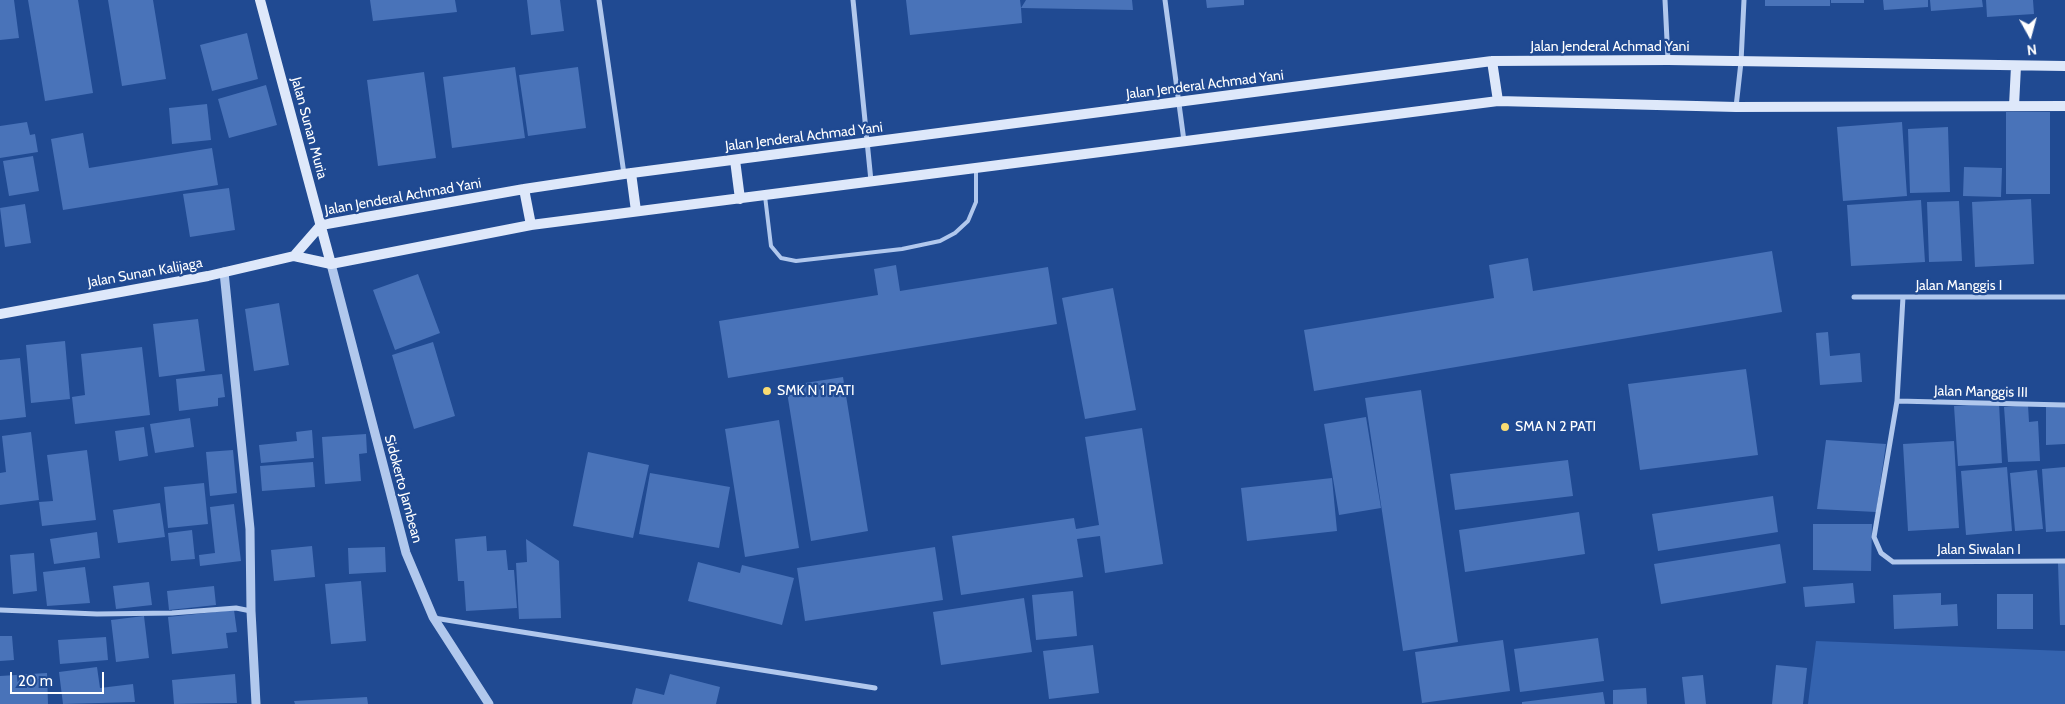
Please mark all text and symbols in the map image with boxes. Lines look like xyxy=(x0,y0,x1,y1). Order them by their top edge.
north arrow xyxy=(2005,10,2055,60)
street label: Jalan Jenderal Achmad Yani xyxy=(1531,39,1689,55)
text: N xyxy=(2026,40,2038,59)
street label: Jalan Jenderal Achmad Yani xyxy=(1125,67,1285,103)
street label: Jalan Sunan Muria xyxy=(287,75,331,181)
street label: Jalan Jenderal Achmad Yani xyxy=(724,119,884,155)
street label: Jalan Jenderal Achmad Yani xyxy=(323,175,483,219)
street label: Jalan Sunan Kalijaga xyxy=(86,255,204,291)
street label: Jalan Manggis I xyxy=(1916,278,2002,294)
place label: SMK N 1 PATI xyxy=(777,383,855,399)
street label: Jalan Manggis III xyxy=(1934,383,2028,401)
marker: SMK N 1 PATI xyxy=(761,385,773,397)
place label: SMA N 2 PATI xyxy=(1515,419,1596,435)
marker: SMA N 2 PATI xyxy=(1499,421,1511,433)
street label: Sidokerto Jambean xyxy=(380,433,426,545)
street label: Jalan Siwalan I xyxy=(1937,542,2021,558)
scale bar xyxy=(12,662,106,694)
text: 20 m xyxy=(18,672,53,690)

